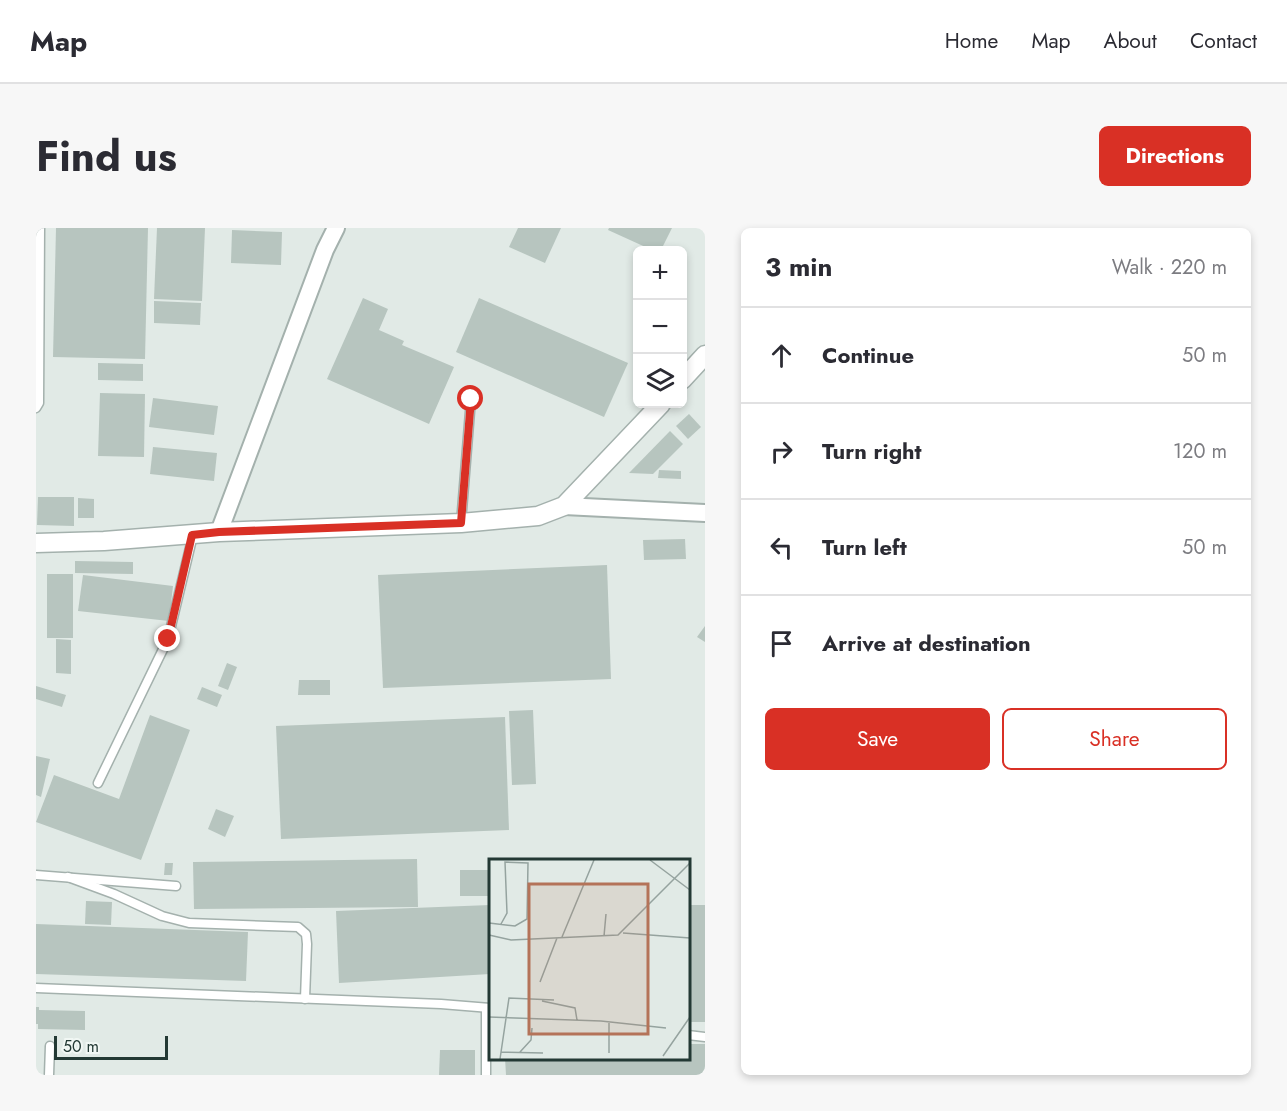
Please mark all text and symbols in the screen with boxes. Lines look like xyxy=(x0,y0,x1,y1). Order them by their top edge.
text: Map xyxy=(30,21,87,62)
text: Home xyxy=(945,26,998,56)
text: Map xyxy=(1031,26,1071,56)
text: About xyxy=(1104,26,1157,56)
text: Contact xyxy=(1190,26,1257,56)
text: Find us xyxy=(36,126,177,187)
button: Directions xyxy=(1099,126,1251,186)
map controls xyxy=(633,246,687,408)
button: + xyxy=(633,246,687,300)
text: 3 min xyxy=(765,248,832,286)
text: Walk · 220 m xyxy=(1112,253,1227,282)
button: − xyxy=(633,300,687,354)
icon: ahead xyxy=(765,339,798,372)
text: Continue xyxy=(822,339,914,371)
text: 50 m xyxy=(1182,341,1227,370)
button: layers xyxy=(633,354,687,408)
route start xyxy=(457,385,483,411)
icon: right xyxy=(765,435,798,468)
text: Turn right xyxy=(822,435,922,467)
text: 120 m xyxy=(1173,437,1227,466)
icon: left xyxy=(765,531,798,564)
text: Turn left xyxy=(822,531,907,563)
text: 50 m xyxy=(1182,533,1227,562)
route end xyxy=(154,625,180,651)
icon: arrive xyxy=(765,627,798,660)
text: Arrive at destination xyxy=(822,627,1031,659)
button: Save xyxy=(765,708,990,770)
button: Share xyxy=(1002,708,1227,770)
inset map xyxy=(489,859,690,1060)
scale bar xyxy=(54,1033,168,1060)
text: 50 m xyxy=(63,1035,99,1058)

